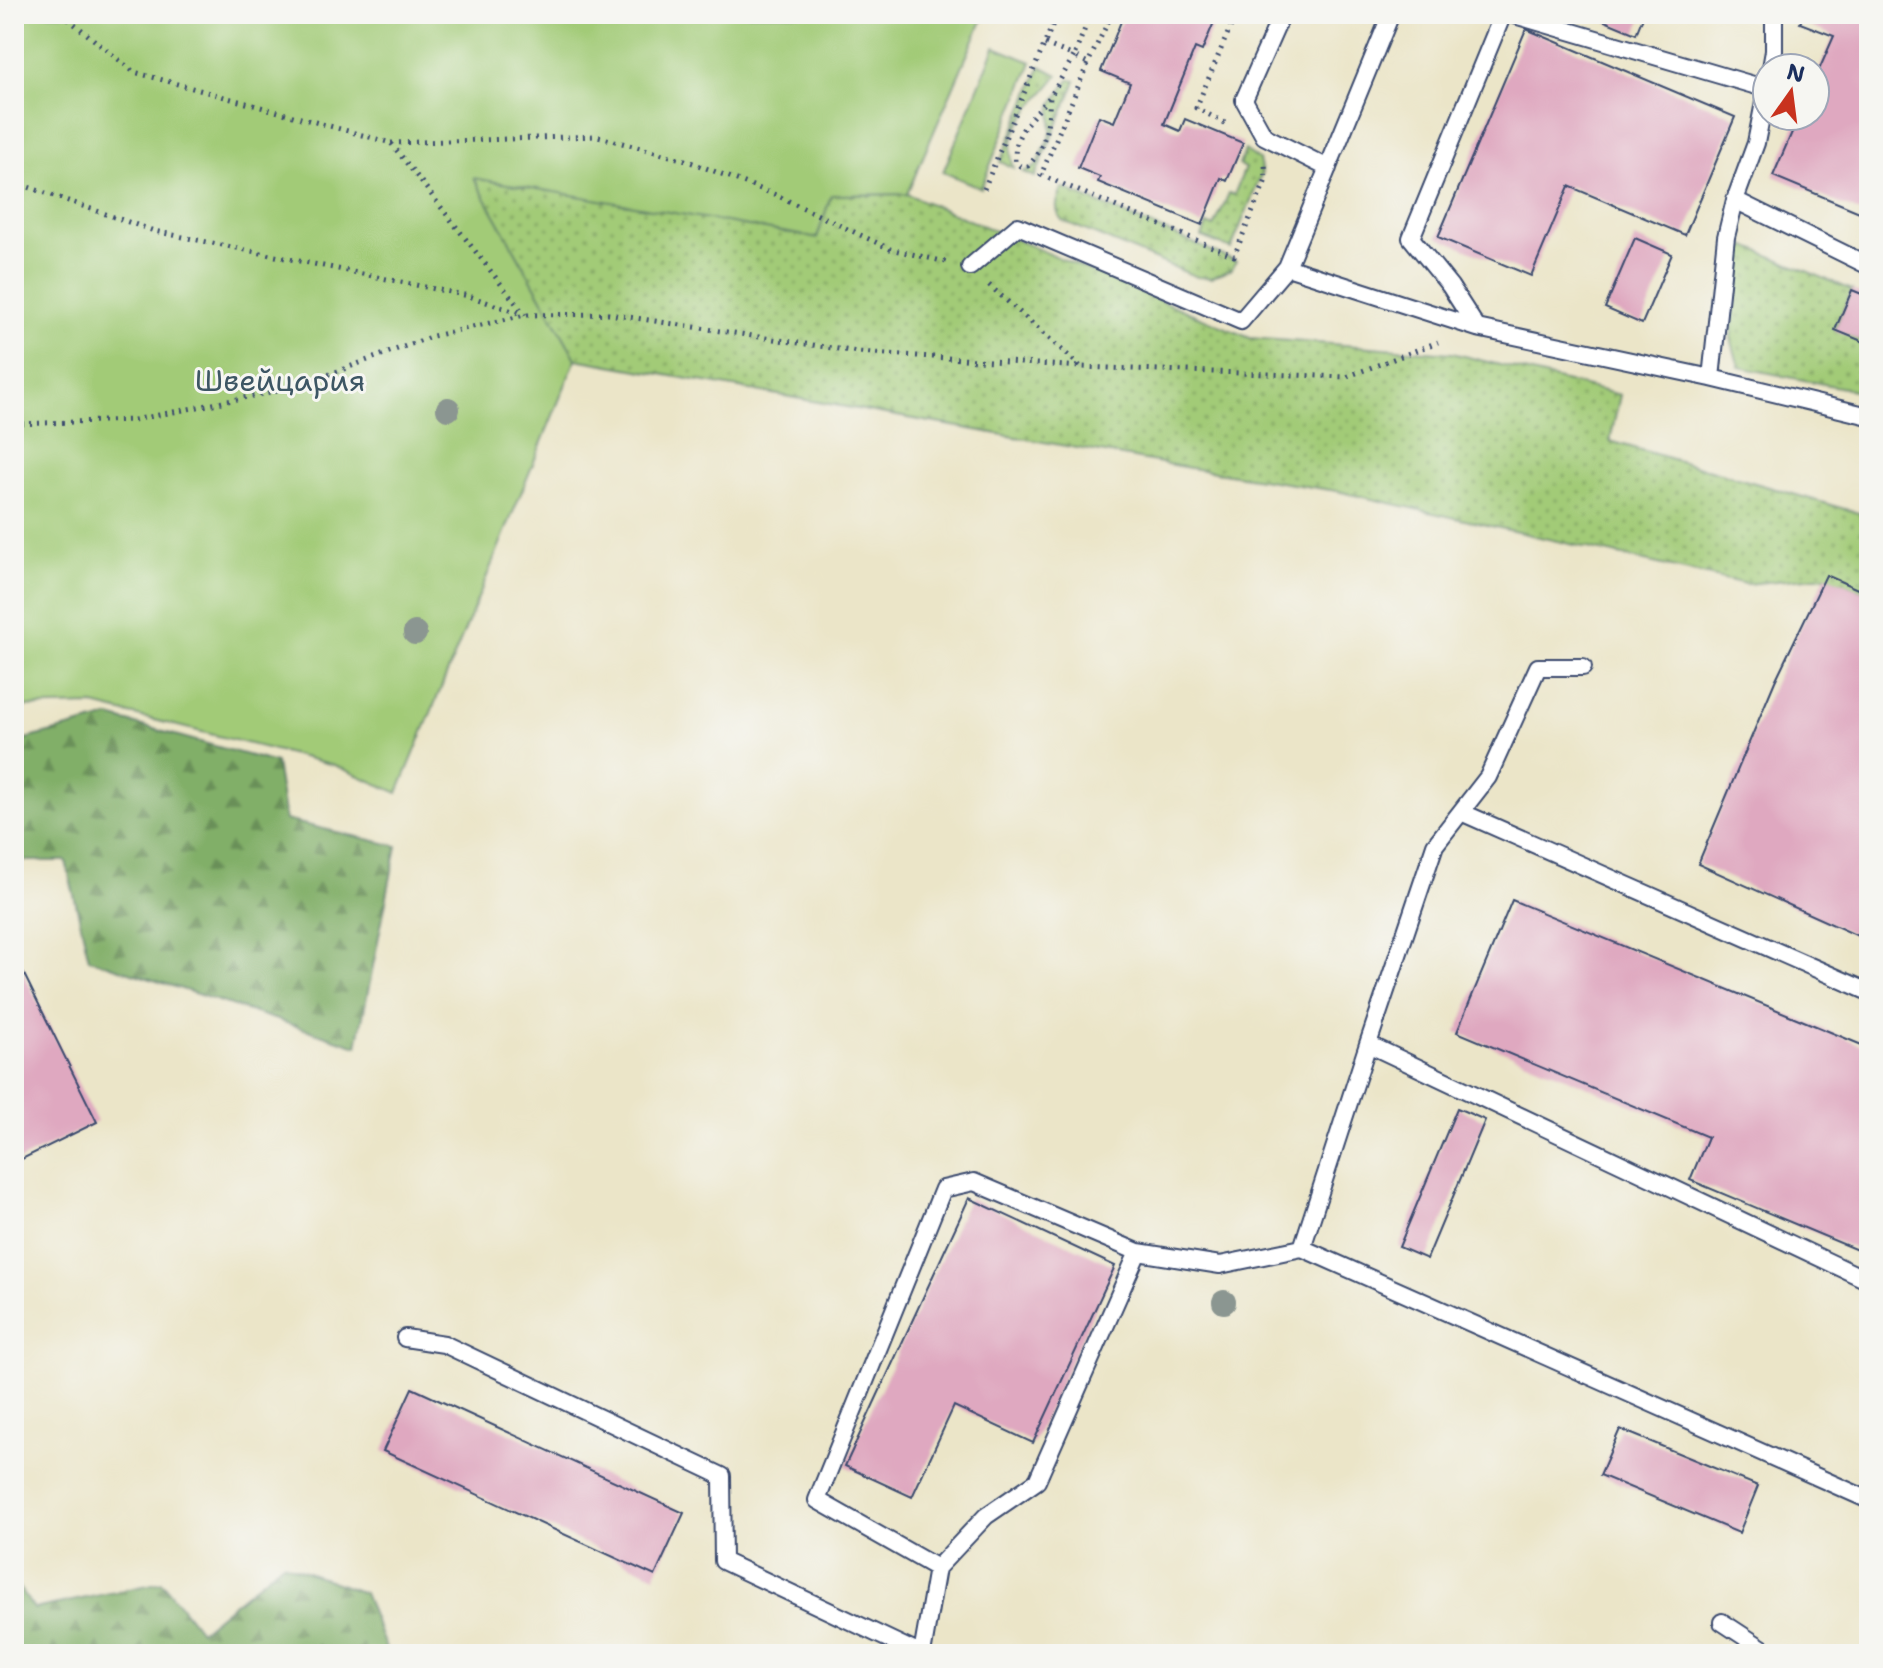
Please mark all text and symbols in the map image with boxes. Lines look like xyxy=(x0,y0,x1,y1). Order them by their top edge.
north arrow xyxy=(1751,52,1831,132)
text: N xyxy=(1784,57,1808,89)
park label: Швейцария xyxy=(195,360,365,401)

